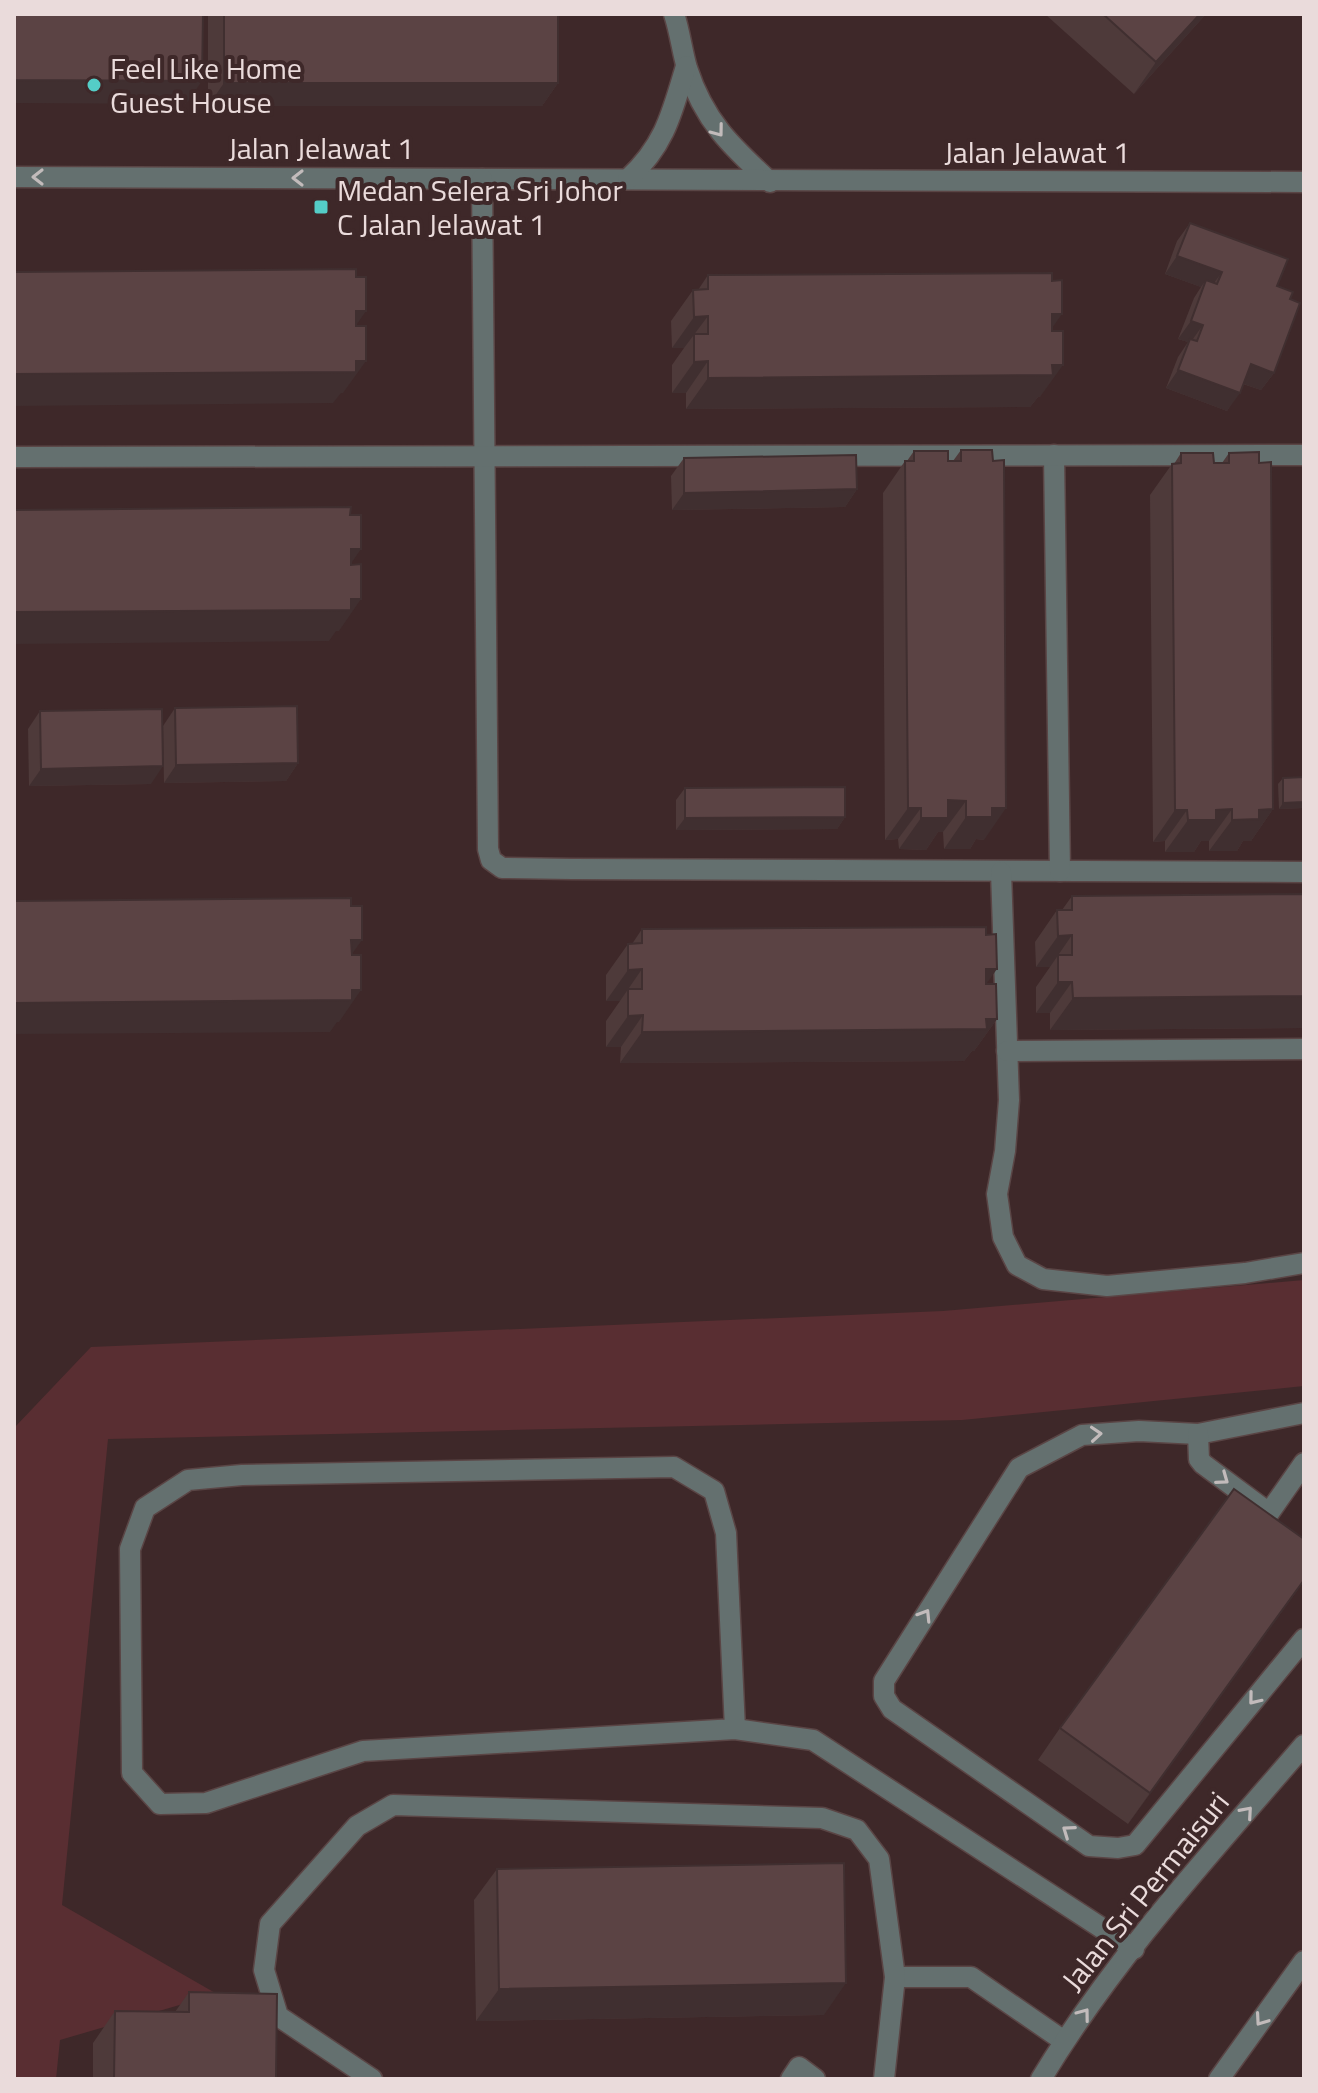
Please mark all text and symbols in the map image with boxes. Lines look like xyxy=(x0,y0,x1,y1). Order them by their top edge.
place label: Feel Like Home Guest House xyxy=(110,45,302,125)
marker: Feel Like Home Guest House xyxy=(85,76,103,94)
one-way arrow xyxy=(709,122,723,137)
street label: Jalan Jelawat 1 xyxy=(228,125,414,171)
street label: Jalan Jelawat 1 xyxy=(944,129,1130,175)
place label: Medan Selera Sri Johor C Jalan Jelawat 1 xyxy=(337,167,623,247)
one-way arrow xyxy=(31,168,44,186)
one-way arrow xyxy=(291,170,304,187)
marker: Medan Selera Sri Johor C Jalan Jelawat 1 xyxy=(312,198,330,216)
one-way arrow xyxy=(1090,1426,1103,1443)
one-way arrow xyxy=(1214,1469,1228,1484)
one-way arrow xyxy=(916,1609,931,1624)
one-way arrow xyxy=(1250,1690,1264,1705)
street label: Jalan Sri Permaisuri xyxy=(1050,1781,1240,2001)
one-way arrow xyxy=(1237,1806,1252,1821)
one-way arrow xyxy=(1062,1826,1076,1841)
one-way arrow xyxy=(1075,2008,1089,2023)
one-way arrow xyxy=(1256,2011,1271,2025)

